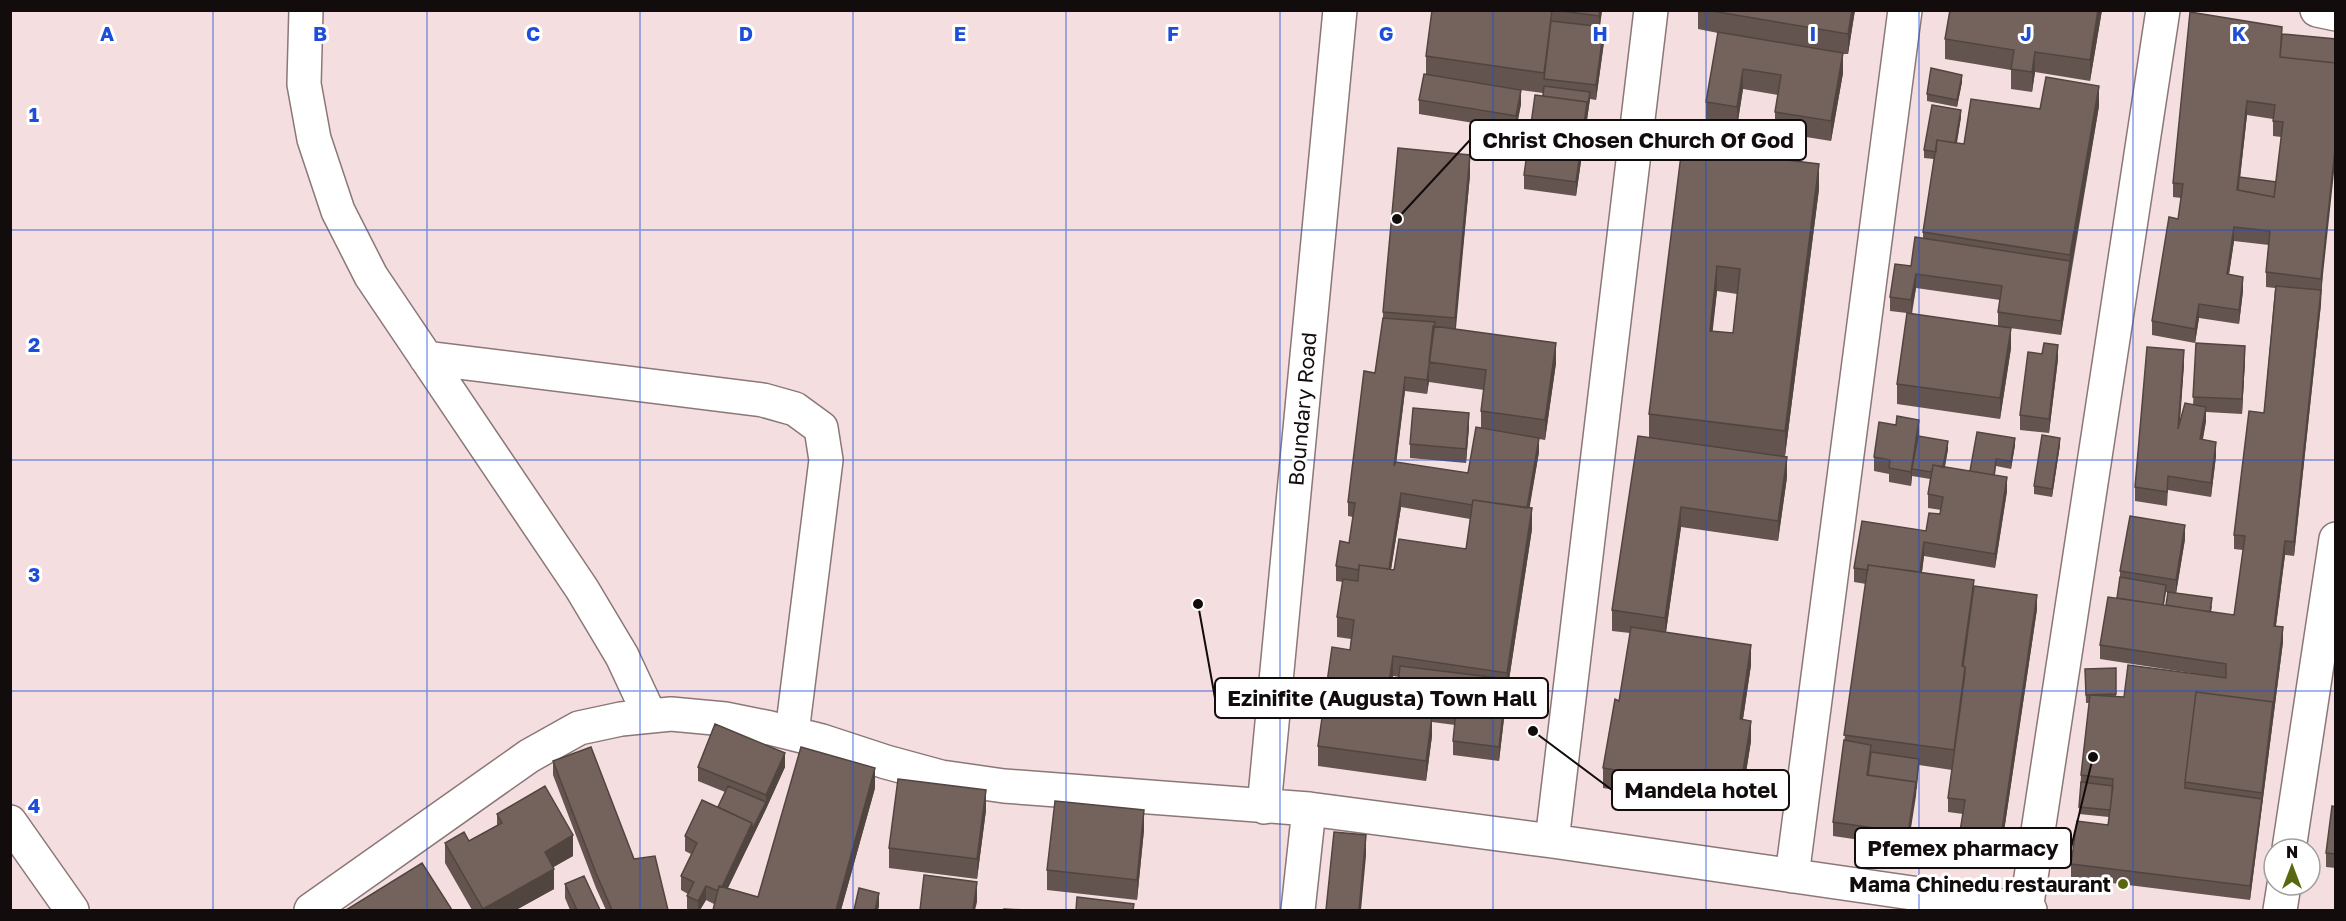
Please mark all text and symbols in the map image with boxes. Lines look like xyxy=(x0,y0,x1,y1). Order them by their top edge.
text: A xyxy=(100,21,114,45)
text: B xyxy=(313,21,327,45)
text: C xyxy=(526,21,540,45)
text: D xyxy=(739,21,753,45)
text: E xyxy=(954,21,966,45)
text: F xyxy=(1167,21,1179,45)
text: G xyxy=(1379,21,1393,45)
text: H xyxy=(1592,21,1608,45)
text: I xyxy=(1810,21,1816,45)
text: J xyxy=(2020,21,2032,45)
text: K xyxy=(2232,21,2247,45)
text: 1 xyxy=(29,102,39,126)
callout: Christ Chosen Church Of God xyxy=(1470,120,1806,160)
text: Christ Chosen Church Of God xyxy=(1482,126,1794,153)
street label: Boundary Road xyxy=(1282,331,1322,487)
text: 2 xyxy=(28,332,40,356)
text: 3 xyxy=(28,562,40,586)
callout: Ezinifite (Augusta) Town Hall xyxy=(1215,678,1548,718)
text: Ezinifite (Augusta) Town Hall xyxy=(1227,684,1537,711)
callout: Mandela hotel xyxy=(1612,770,1789,810)
text: Mandela hotel xyxy=(1624,776,1778,803)
text: 4 xyxy=(28,793,40,817)
callout: Pfemex pharmacy xyxy=(1855,828,2071,868)
text: Pfemex pharmacy xyxy=(1867,834,2059,861)
north arrow xyxy=(2262,837,2322,897)
text: N xyxy=(2286,842,2298,862)
place label: Mama Chinedu restaurant xyxy=(1849,871,2111,897)
marker: Mama Chinedu restaurant xyxy=(2116,877,2130,891)

